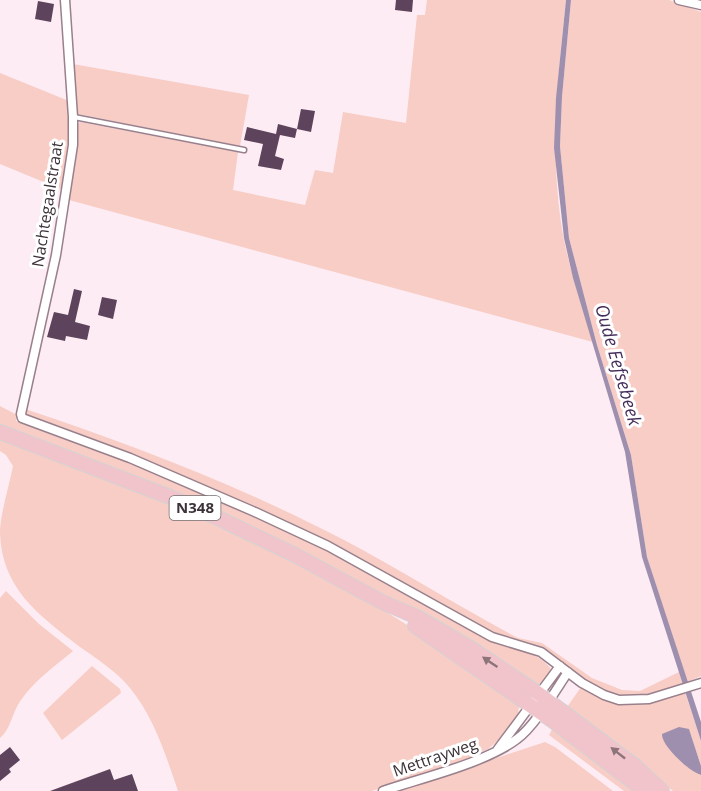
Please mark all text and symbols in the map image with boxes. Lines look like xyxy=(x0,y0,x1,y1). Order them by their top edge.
street label: Nachtegaalstraat xyxy=(26,139,68,268)
water label: Oude Eefsebeek xyxy=(590,301,648,429)
road number: N348 xyxy=(170,496,220,520)
one-way arrow xyxy=(482,656,498,667)
street label: Mettrayweg xyxy=(390,732,481,782)
one-way arrow xyxy=(610,748,625,760)

